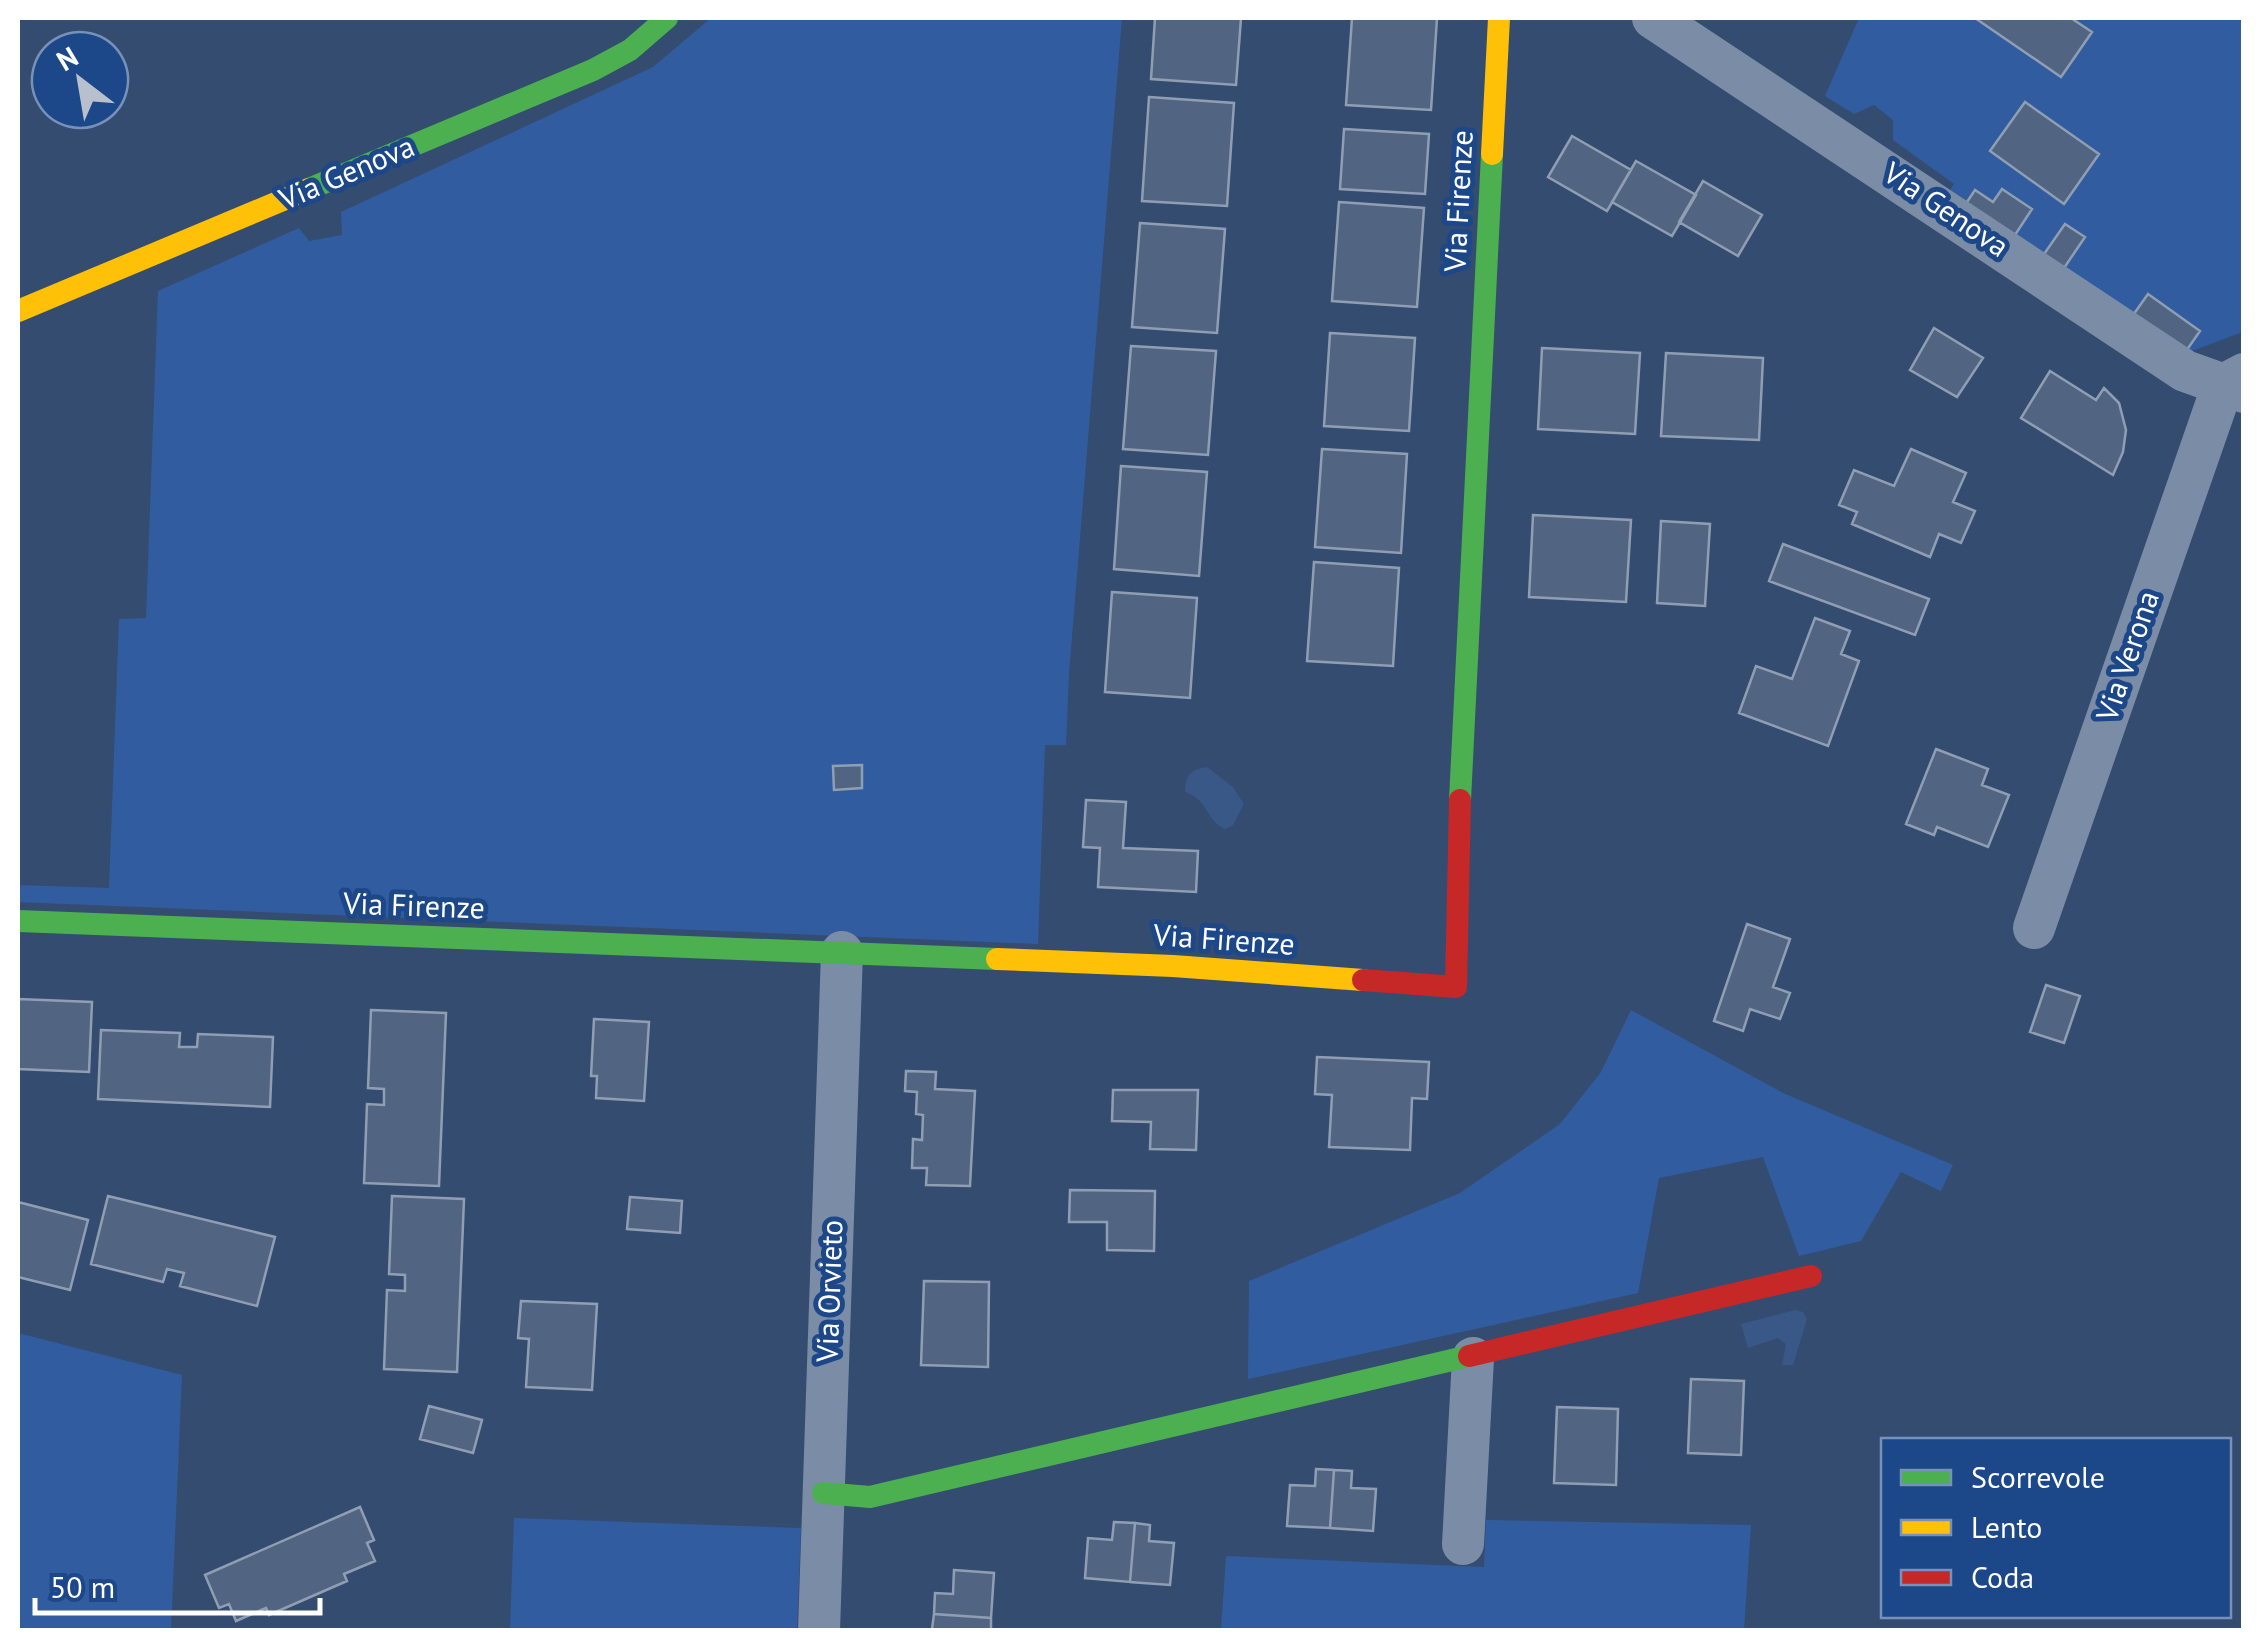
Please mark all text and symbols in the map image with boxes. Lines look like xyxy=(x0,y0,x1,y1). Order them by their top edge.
north arrow xyxy=(30,30,130,130)
text: N xyxy=(49,38,84,79)
street label: Via Genova xyxy=(272,126,420,218)
street label: Via Firenze xyxy=(1434,129,1481,274)
street label: Via Genova xyxy=(1876,152,2017,265)
street label: Via Verona xyxy=(2086,585,2167,727)
street label: Via Firenze xyxy=(342,883,485,926)
street label: Via Firenze xyxy=(1151,914,1296,963)
street label: Via Orvieto xyxy=(806,1219,850,1364)
legend xyxy=(1881,1438,2231,1618)
text: Scorrevole xyxy=(1971,1457,2105,1496)
text: Lento xyxy=(1971,1507,2042,1546)
scale bar xyxy=(35,1553,320,1615)
text: Coda xyxy=(1971,1557,2034,1596)
text: 50 m xyxy=(50,1567,115,1606)

